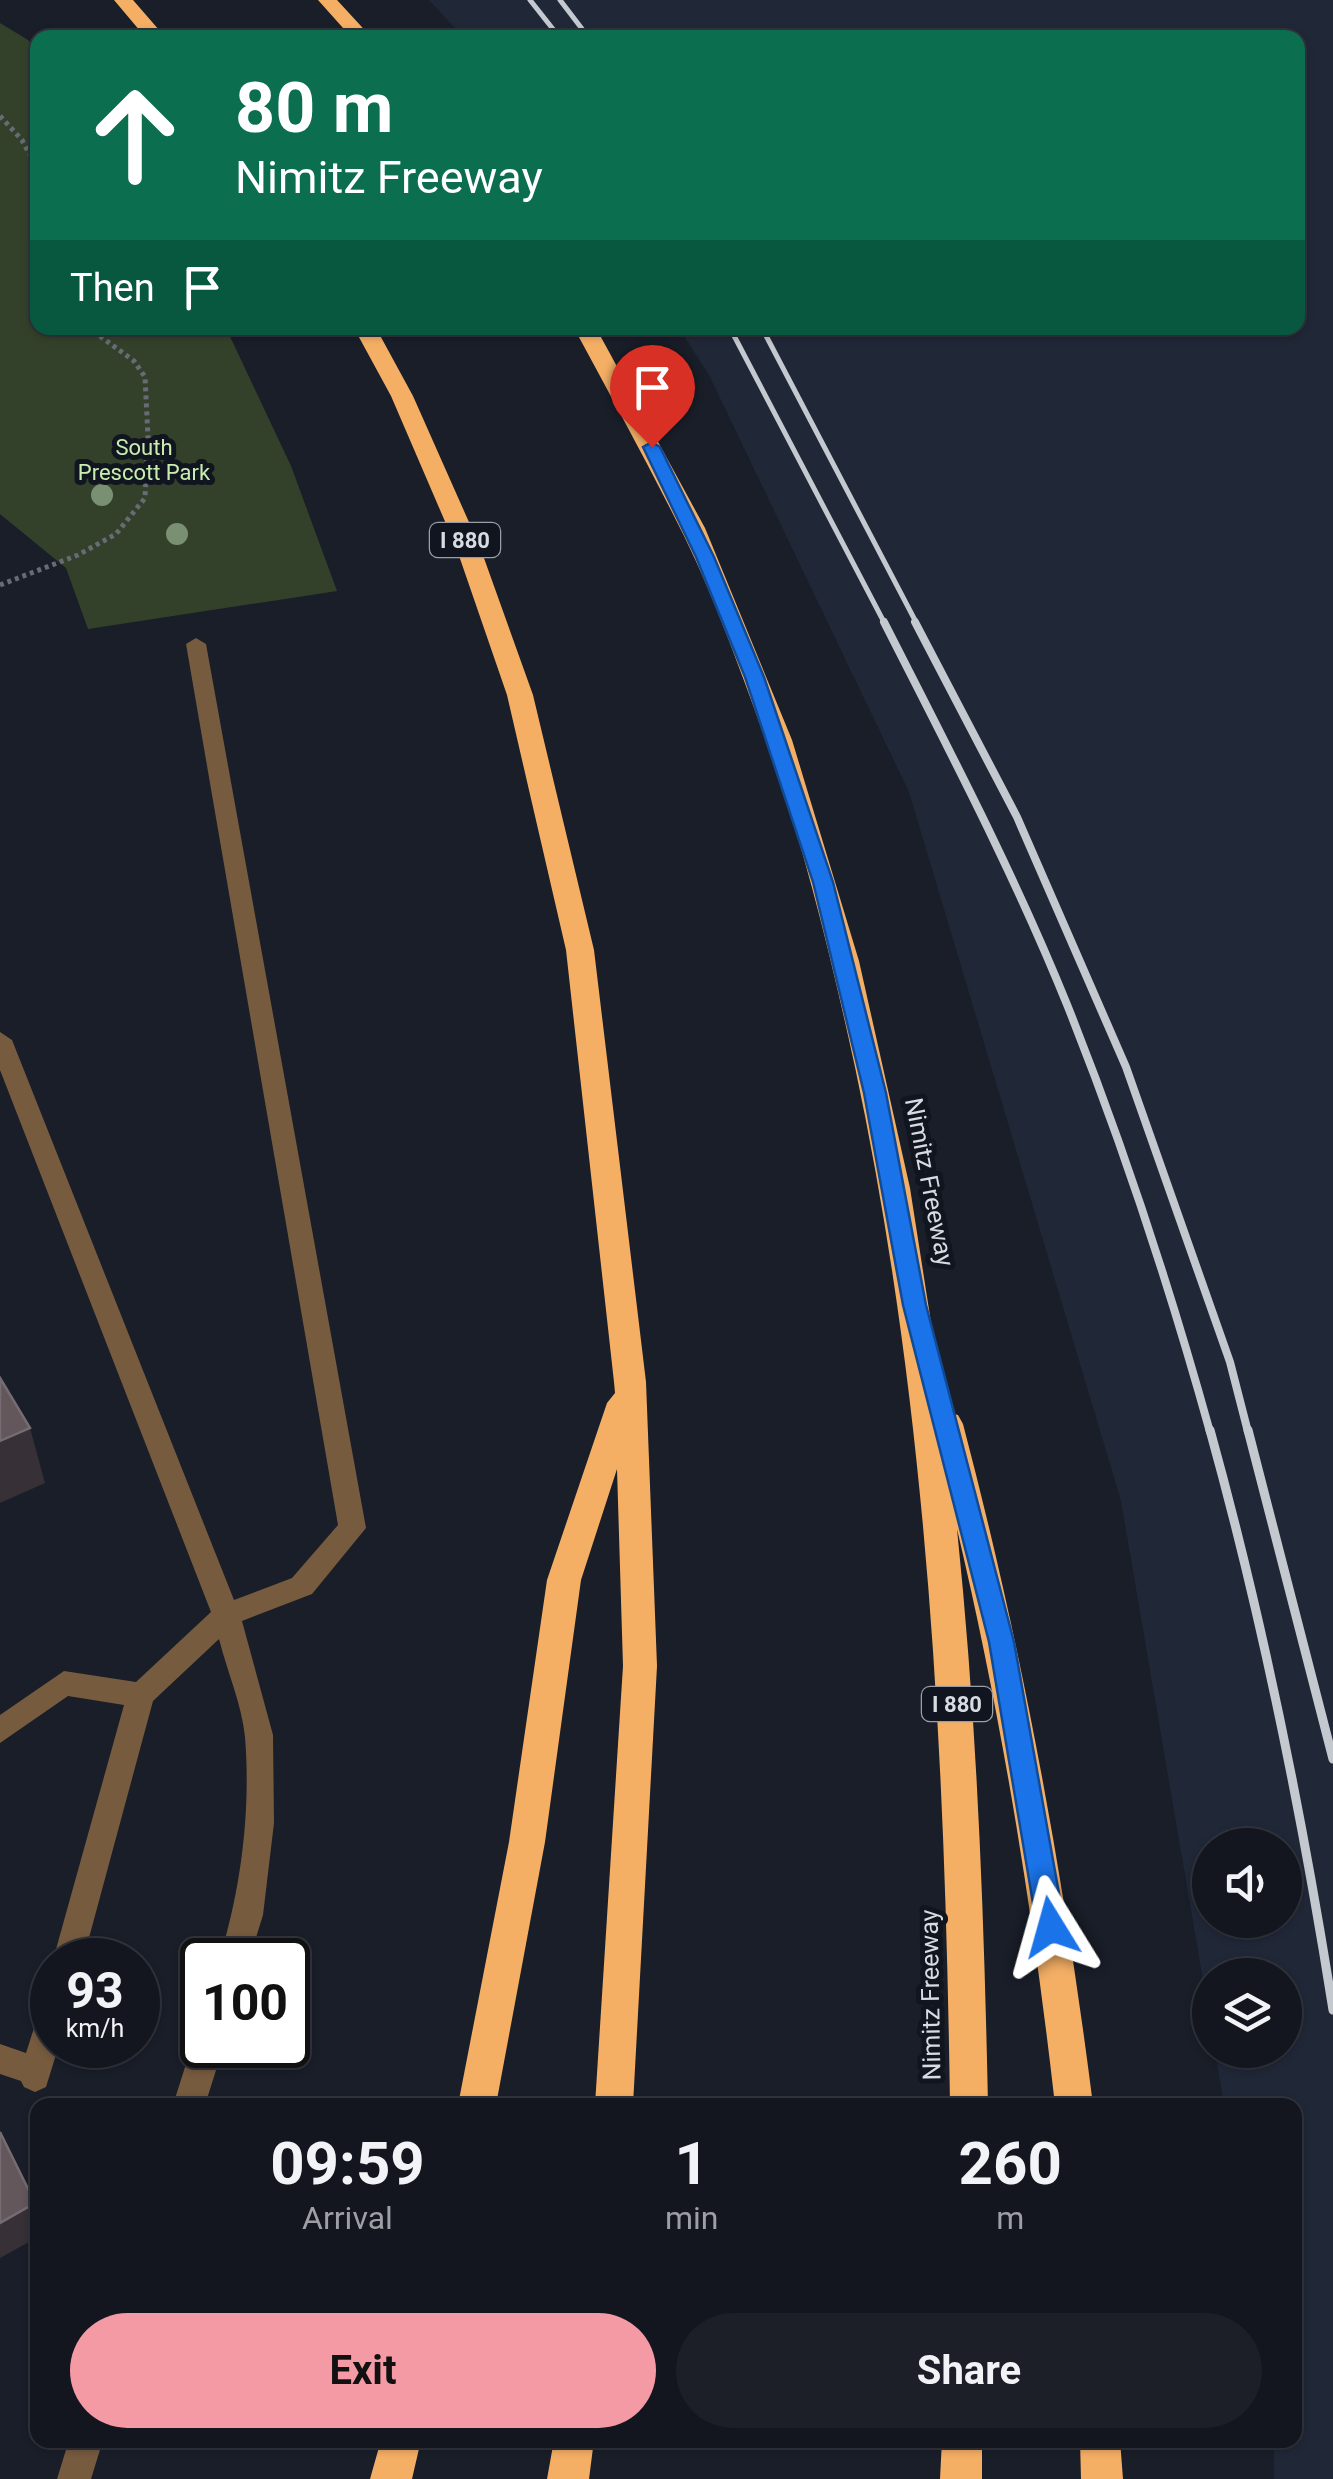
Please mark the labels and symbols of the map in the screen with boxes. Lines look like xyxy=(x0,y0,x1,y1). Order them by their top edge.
pin xyxy=(610,345,695,448)
park label: South Prescott Park xyxy=(78,435,211,485)
road number: I 880 xyxy=(430,523,500,557)
street label: Nimitz Freeway xyxy=(899,1095,960,1269)
road number: I 880 xyxy=(922,1687,992,1721)
position arrow xyxy=(999,1875,1103,1979)
street label: Nimitz Freeway xyxy=(915,1909,946,2081)
speed limit sign: 100 xyxy=(180,1938,310,2068)

